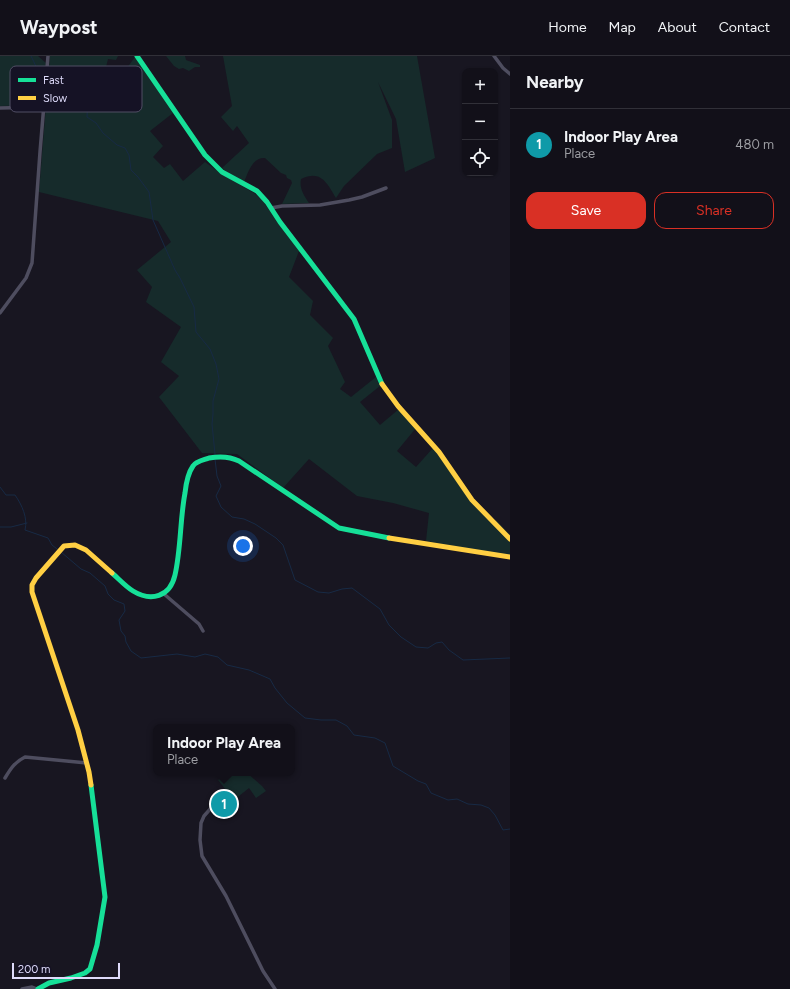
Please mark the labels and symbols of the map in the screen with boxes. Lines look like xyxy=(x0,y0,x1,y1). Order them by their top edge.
legend xyxy=(10,66,142,112)
text: Fast xyxy=(43,74,64,87)
text: Slow xyxy=(43,92,67,105)
your location xyxy=(233,536,253,556)
pin: 1 xyxy=(211,789,237,819)
scale bar xyxy=(12,961,120,980)

